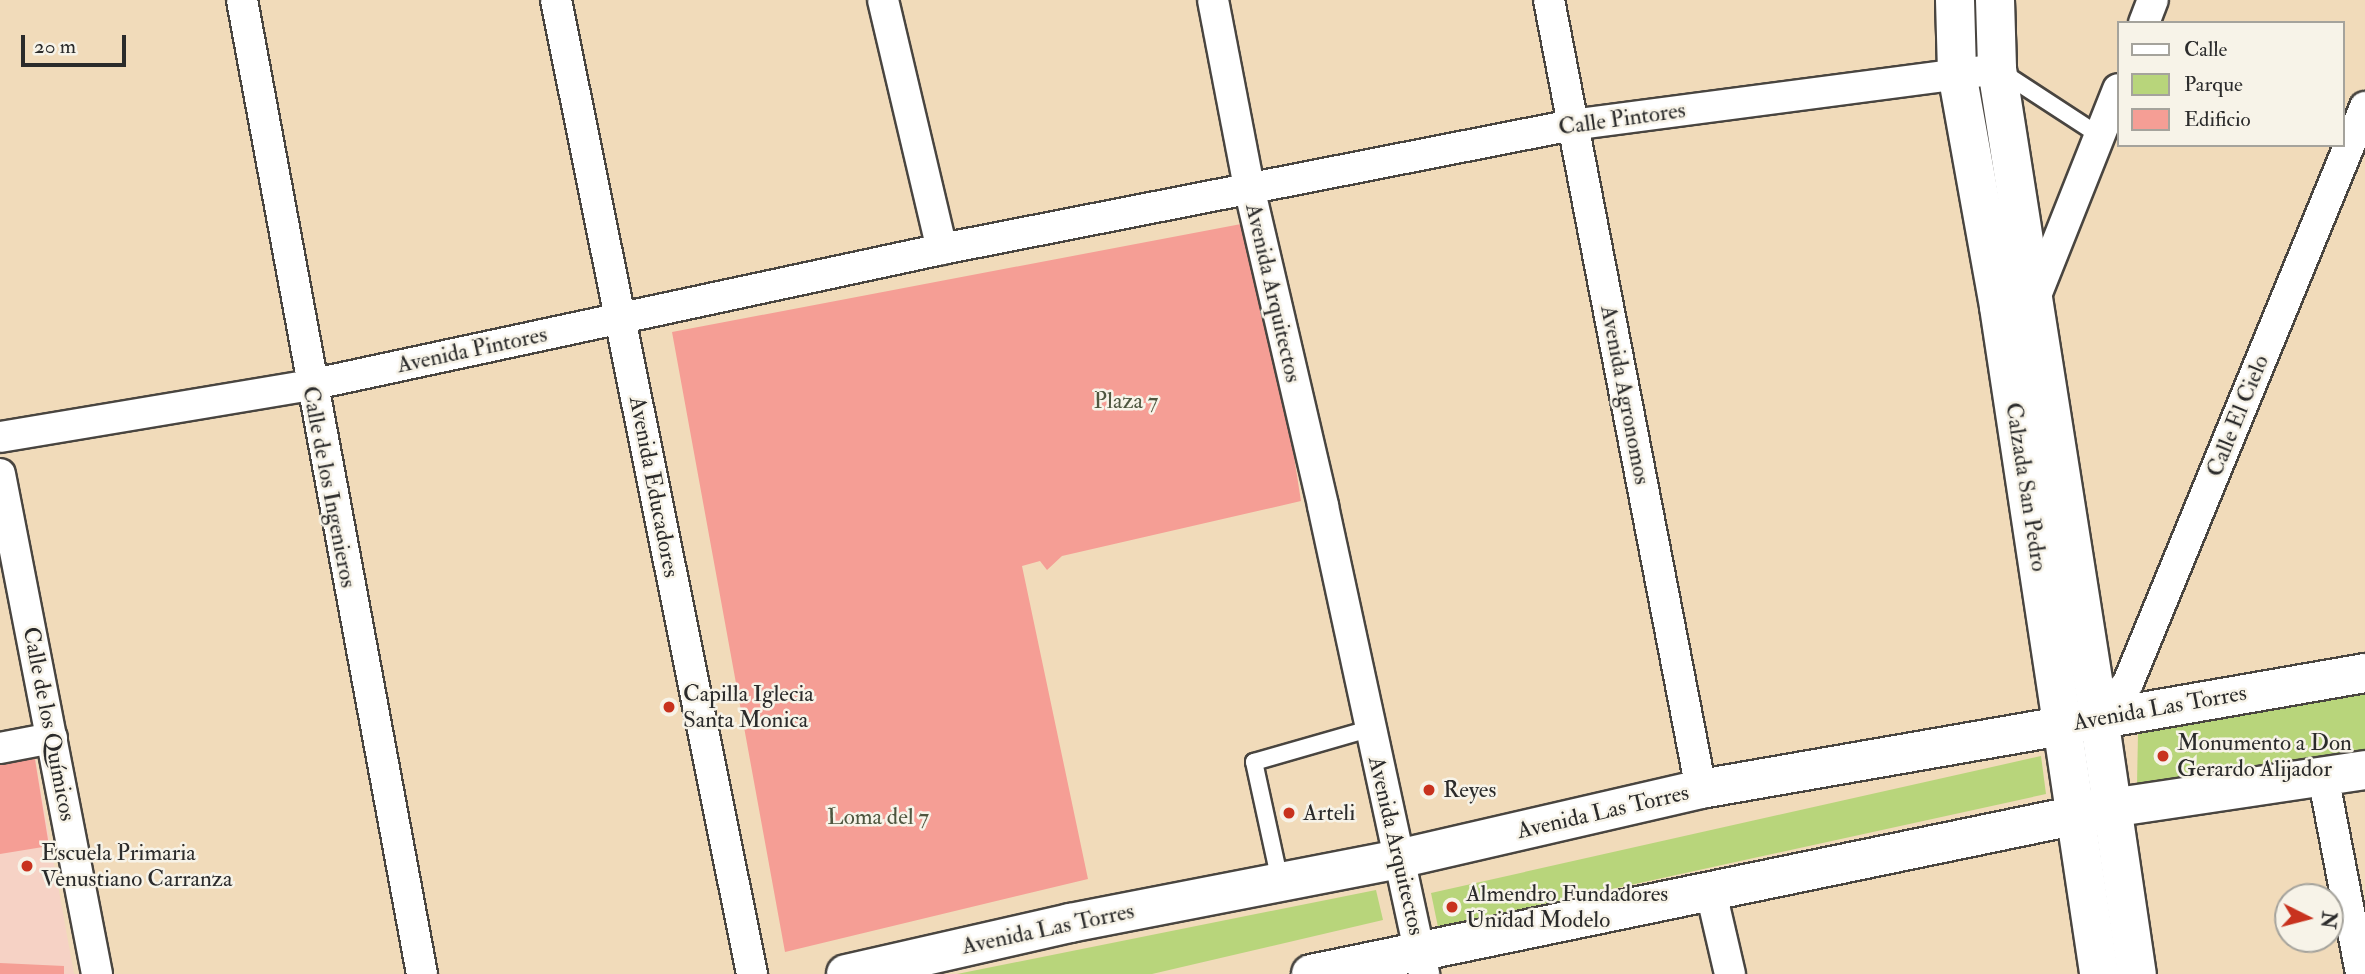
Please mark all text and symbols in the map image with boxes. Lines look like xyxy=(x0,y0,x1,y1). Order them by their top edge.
scale bar xyxy=(24,21,130,65)
legend xyxy=(2116,21,2344,147)
text: 20 m xyxy=(34,33,76,60)
text: Calle xyxy=(2184,36,2227,63)
text: Parque xyxy=(2184,71,2243,98)
street label: Calle Pintores xyxy=(1557,96,1687,142)
text: Edificio xyxy=(2184,106,2251,133)
street label: Avenida Arquitectos xyxy=(1239,201,1307,385)
street label: Avenida Agronomos xyxy=(1594,303,1656,487)
street label: Avenida Pintores xyxy=(395,321,549,379)
street label: Calle El Cielo xyxy=(2201,351,2275,481)
street label: Calle de los Ingenieros xyxy=(296,384,362,590)
park label: Plaza 7 xyxy=(1094,387,1158,415)
street label: Avenida Educadores xyxy=(623,394,685,580)
street label: Calzada San Pedro xyxy=(1999,401,2053,573)
street label: Calle de los Químicos xyxy=(17,625,81,823)
street label: Avenida Las Torres xyxy=(2071,679,2249,737)
place label: Capilla Iglecia Santa Monica xyxy=(683,680,814,734)
marker: Capilla Iglecia Santa Monica xyxy=(661,699,677,715)
place label: Monumento a Don Gerardo Alijador xyxy=(2177,729,2352,783)
marker: Monumento a Don Gerardo Alijador xyxy=(2155,748,2171,764)
street label: Avenida Arquitectos xyxy=(1362,754,1430,938)
place label: Reyes xyxy=(1443,776,1496,804)
street label: Avenida Las Torres xyxy=(1514,779,1692,845)
marker: Reyes xyxy=(1421,782,1437,798)
place label: Arteli xyxy=(1303,799,1355,827)
park label: Loma del 7 xyxy=(827,803,929,831)
marker: Arteli xyxy=(1281,805,1297,821)
place label: Escuela Primaria Venustiano Carranza xyxy=(41,839,232,893)
marker: Escuela Primaria Venustiano Carranza xyxy=(19,858,35,874)
place label: Almendro Fundadores Unidad Modelo xyxy=(1466,880,1668,934)
north arrow xyxy=(2274,883,2344,953)
street label: Avenida Las Torres xyxy=(959,897,1137,961)
marker: Almendro Fundadores Unidad Modelo xyxy=(1444,899,1460,915)
text: N xyxy=(2315,910,2341,930)

